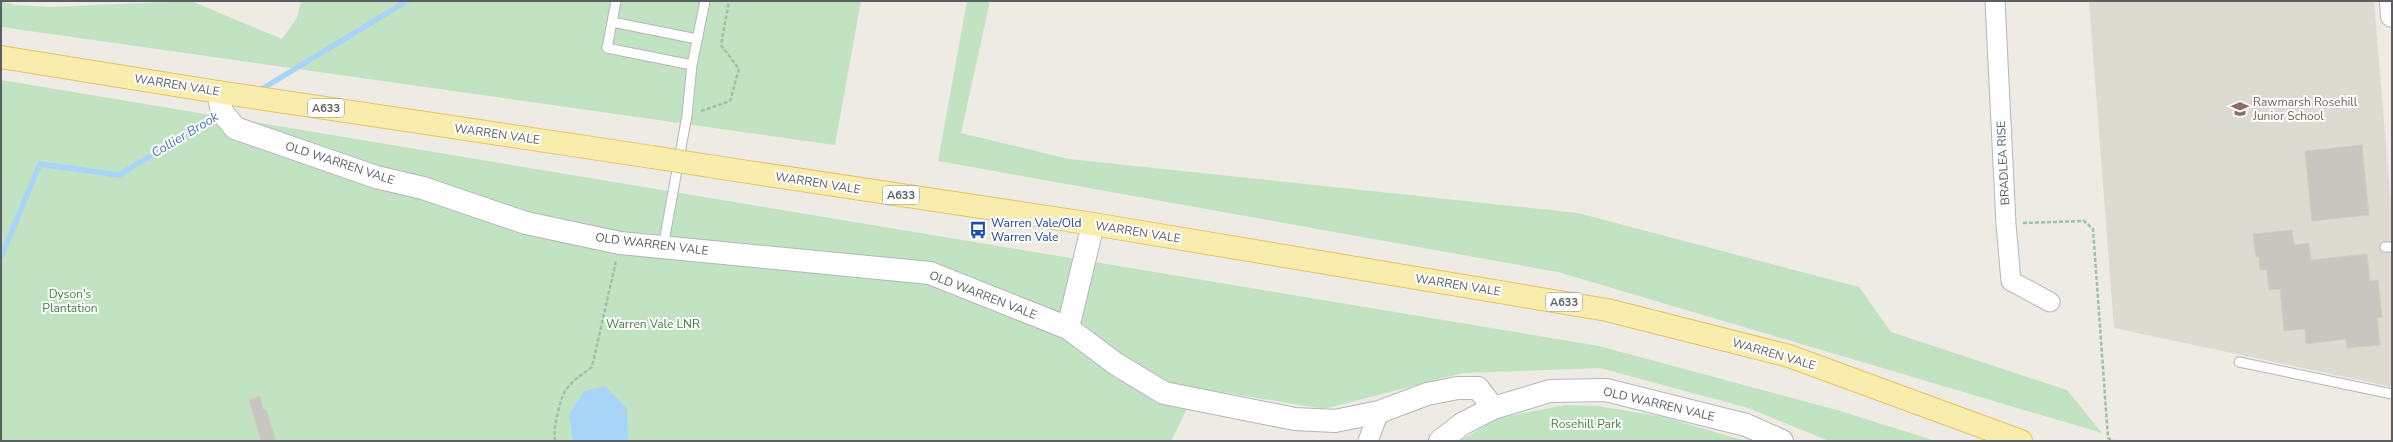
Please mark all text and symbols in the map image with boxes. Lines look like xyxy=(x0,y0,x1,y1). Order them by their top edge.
street label: WARREN VALE xyxy=(133,70,221,100)
place label: Rawmarsh Rosehill Junior School xyxy=(2252,94,2358,124)
road number: A633 xyxy=(308,99,344,117)
school or university icon: Rawmarsh Rosehill Junior School xyxy=(2230,99,2250,119)
water label: Collier Brook xyxy=(148,108,222,162)
street label: WARREN VALE xyxy=(453,120,541,148)
street label: BRADLEA RISE xyxy=(1993,120,2013,206)
street label: OLD WARREN VALE xyxy=(283,138,397,188)
street label: WARREN VALE xyxy=(774,168,862,198)
road number: A633 xyxy=(883,186,919,204)
place label: Warren Vale/Old Warren Vale xyxy=(991,215,1082,245)
street label: WARREN VALE xyxy=(1094,217,1182,247)
bus stop icon: Warren Vale/Old Warren Vale xyxy=(968,220,988,240)
street label: OLD WARREN VALE xyxy=(594,229,710,259)
street label: OLD WARREN VALE xyxy=(927,267,1039,323)
street label: WARREN VALE xyxy=(1414,270,1502,300)
park label: Dyson's Plantation xyxy=(42,286,98,316)
road number: A633 xyxy=(1546,293,1582,311)
park label: Warren Vale LNR xyxy=(606,316,700,332)
street label: WARREN VALE xyxy=(1730,334,1818,374)
street label: OLD WARREN VALE xyxy=(1602,383,1716,425)
park label: Rosehill Park xyxy=(1551,416,1622,432)

